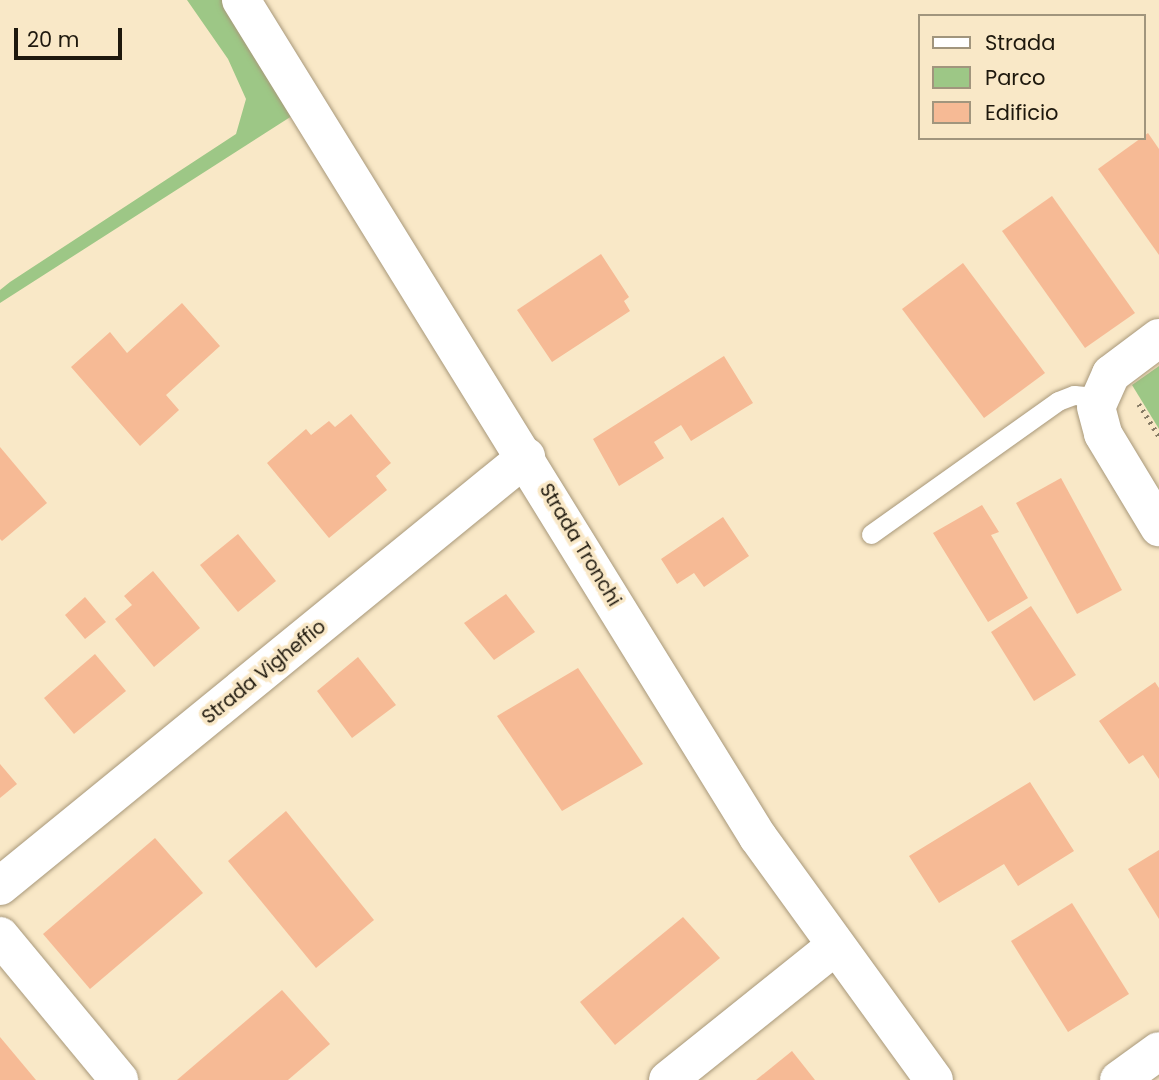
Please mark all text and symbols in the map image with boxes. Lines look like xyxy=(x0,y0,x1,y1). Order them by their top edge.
scale bar xyxy=(18,14,126,58)
legend xyxy=(918,14,1145,140)
text: 20 m xyxy=(27,25,80,54)
text: Strada xyxy=(985,28,1055,57)
text: Parco xyxy=(985,63,1045,92)
text: Edificio xyxy=(985,98,1059,127)
street label: Strada Tronchi xyxy=(534,480,626,610)
street label: Strada Vigheffio xyxy=(198,615,330,729)

